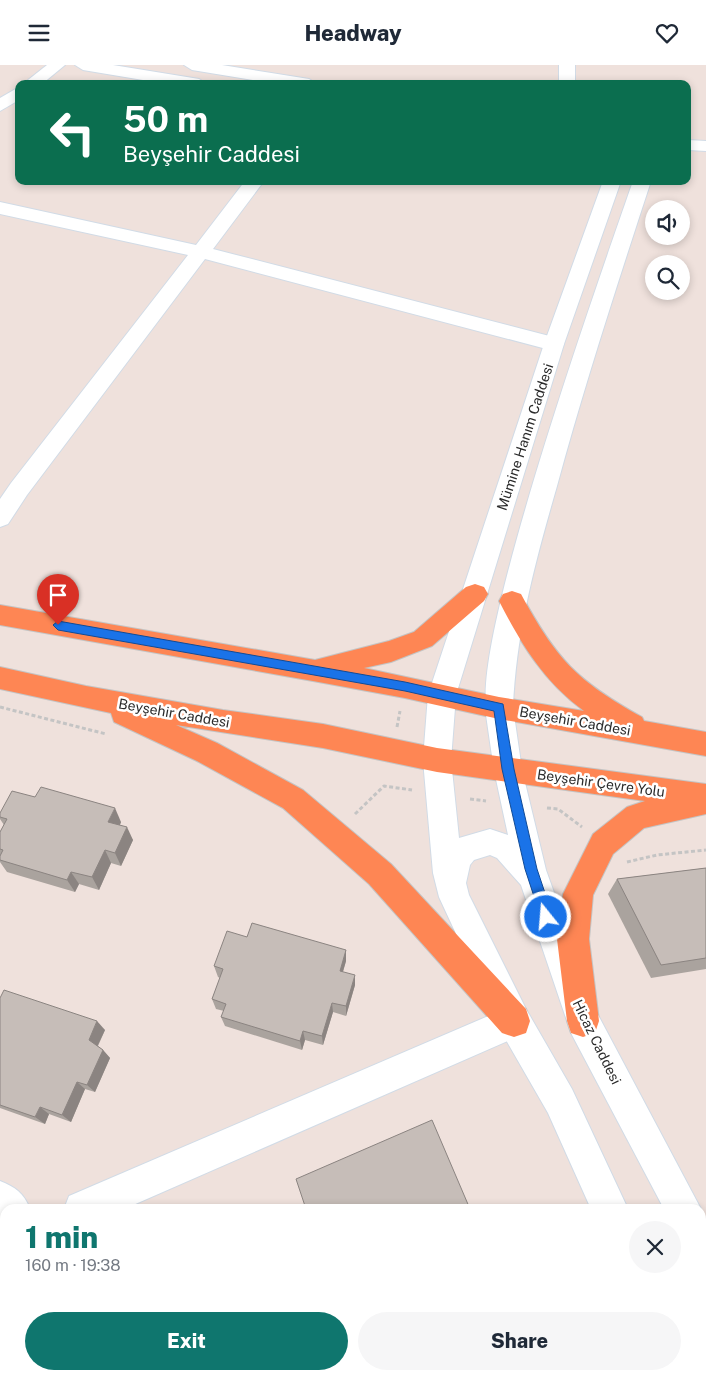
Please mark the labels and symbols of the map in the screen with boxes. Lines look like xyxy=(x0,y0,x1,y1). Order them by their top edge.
street label: Mümine Hanım Caddesi xyxy=(494,362,556,512)
pin xyxy=(37,574,79,625)
street label: Beyşehir Caddesi xyxy=(117,695,231,731)
street label: Beyşehir Caddesi xyxy=(518,703,632,739)
street label: Beyşehir Çevre Yolu xyxy=(536,766,666,800)
position arrow xyxy=(519,890,571,942)
street label: Hicaz Caddesi xyxy=(570,997,624,1087)

